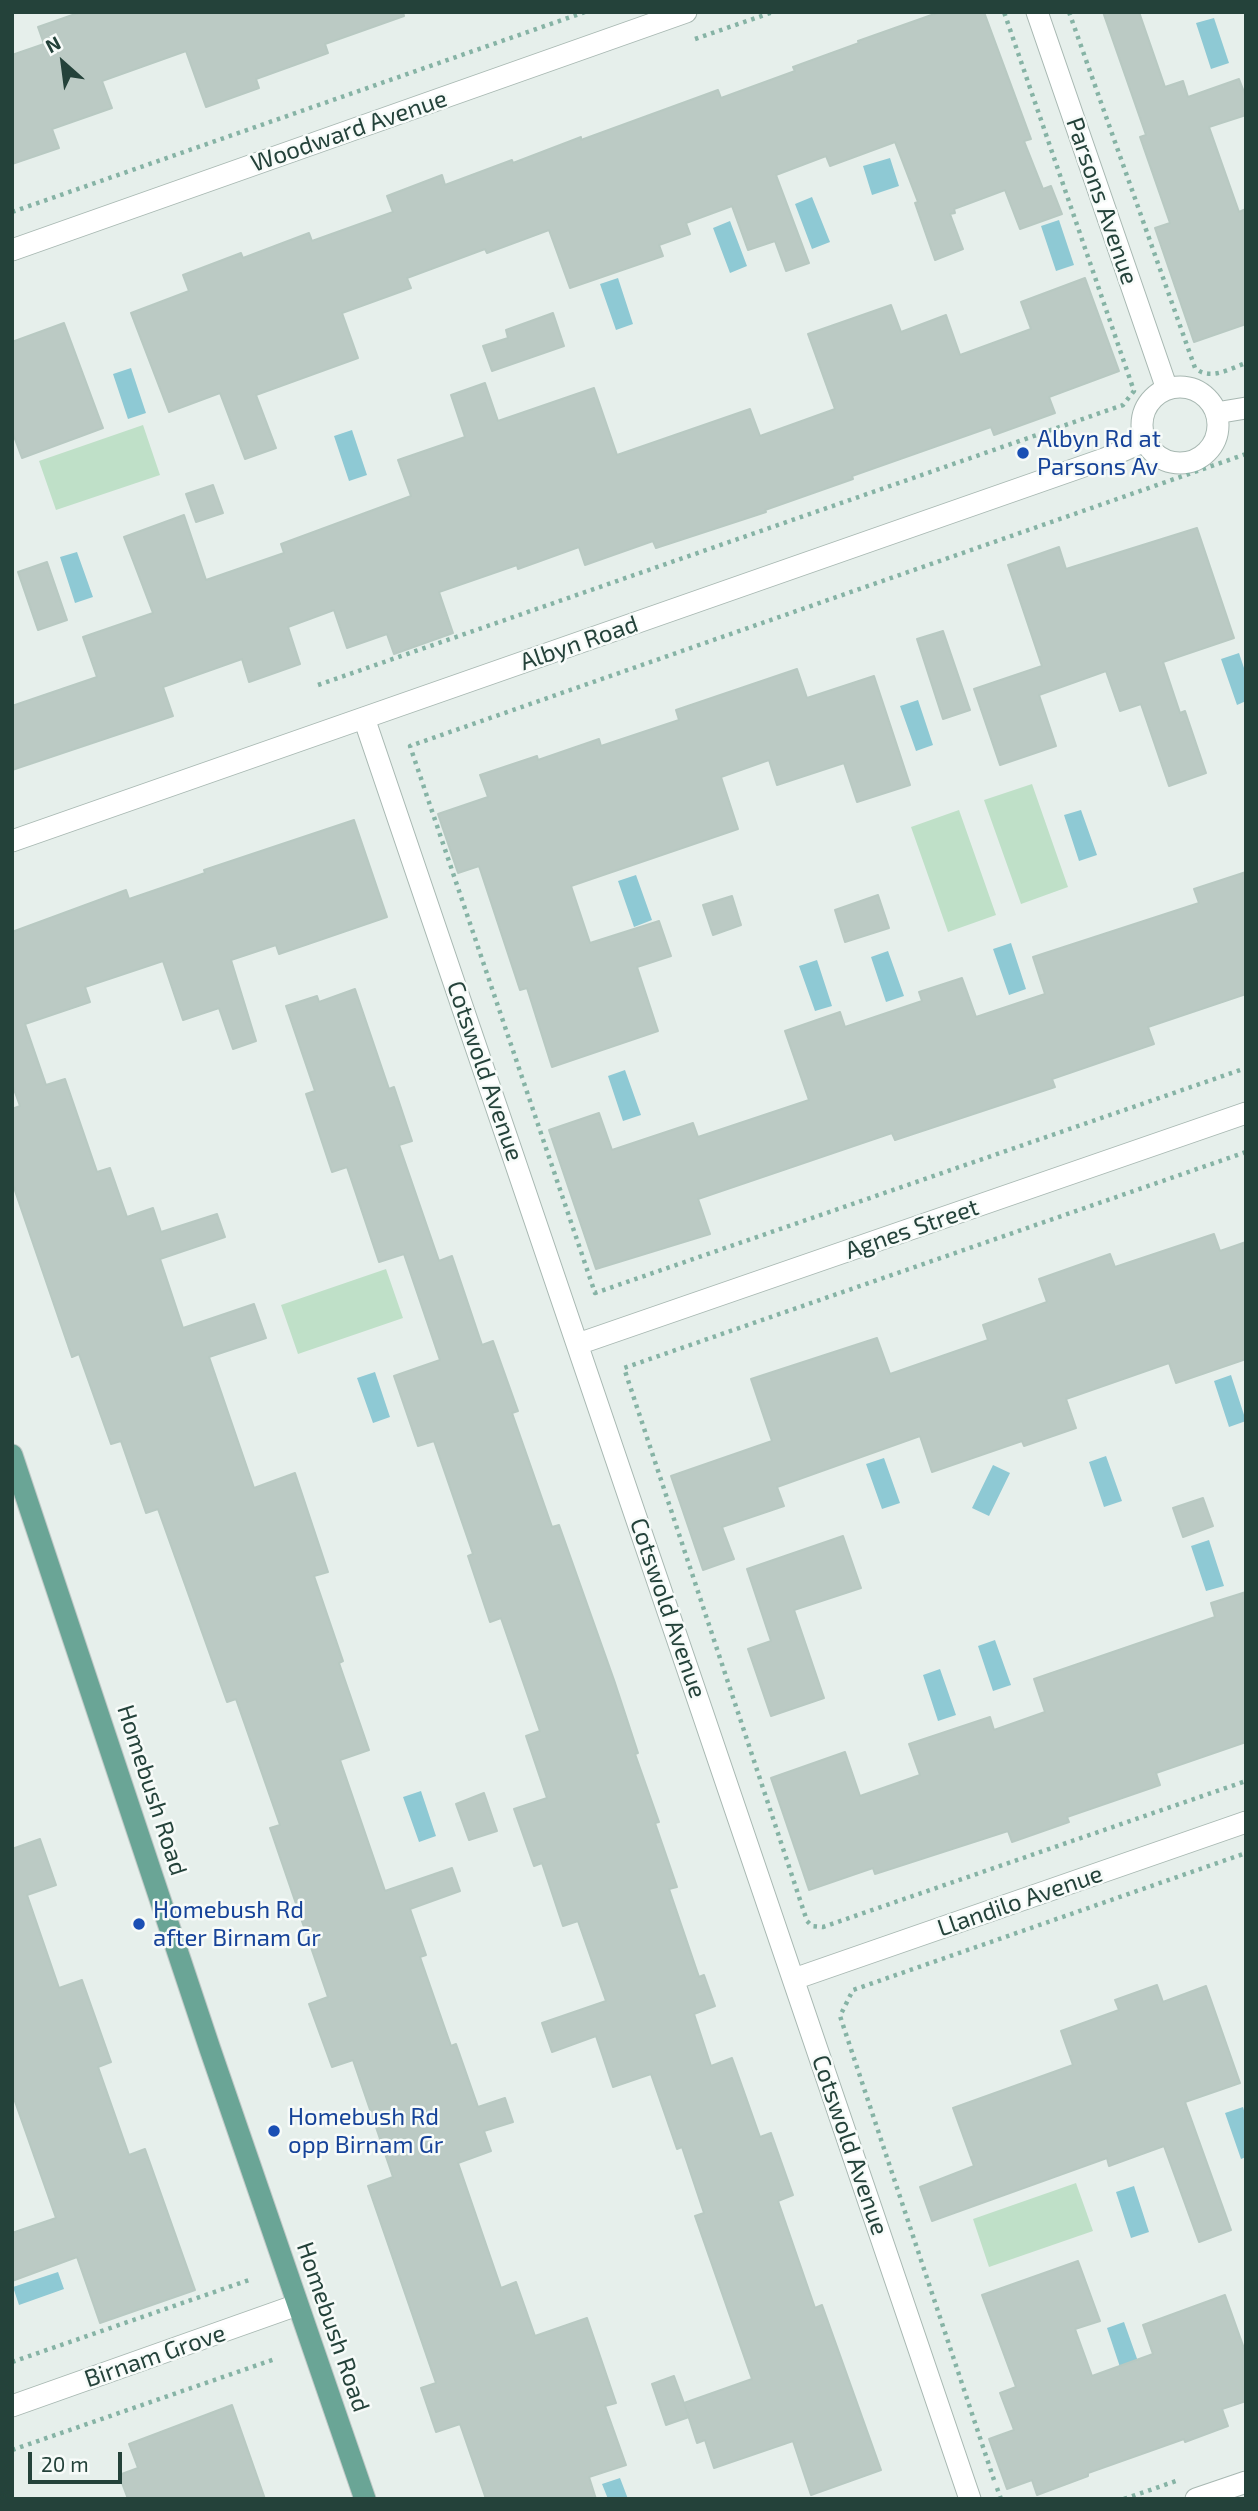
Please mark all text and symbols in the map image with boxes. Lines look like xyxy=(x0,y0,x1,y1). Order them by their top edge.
north arrow xyxy=(28,28,98,98)
text: N xyxy=(41,31,64,57)
street label: Woodward Avenue xyxy=(247,84,451,178)
street label: Parsons Avenue xyxy=(1060,114,1144,288)
place label: Albyn Rd at Parsons Av xyxy=(1037,425,1161,481)
marker: Albyn Rd at Parsons Av xyxy=(1015,445,1031,461)
street label: Albyn Road xyxy=(516,609,642,677)
street label: Cotswold Avenue xyxy=(441,977,529,1165)
street label: Agnes Street xyxy=(841,1193,983,1265)
street label: Cotswold Avenue xyxy=(624,1514,712,1702)
street label: Homebush Road xyxy=(111,1701,193,1879)
street label: Llandilo Avenue xyxy=(934,1859,1106,1943)
place label: Homebush Rd after Birnam Gr xyxy=(153,1896,321,1952)
marker: Homebush Rd after Birnam Gr xyxy=(131,1916,147,1932)
street label: Cotswold Avenue xyxy=(806,2051,894,2239)
place label: Homebush Rd opp Birnam Gr xyxy=(288,2103,443,2159)
marker: Homebush Rd opp Birnam Gr xyxy=(266,2123,282,2139)
street label: Homebush Road xyxy=(290,2238,376,2416)
street label: Birnam Grove xyxy=(81,2318,229,2394)
scale bar xyxy=(32,2438,126,2482)
text: 20 m xyxy=(41,2451,89,2476)

